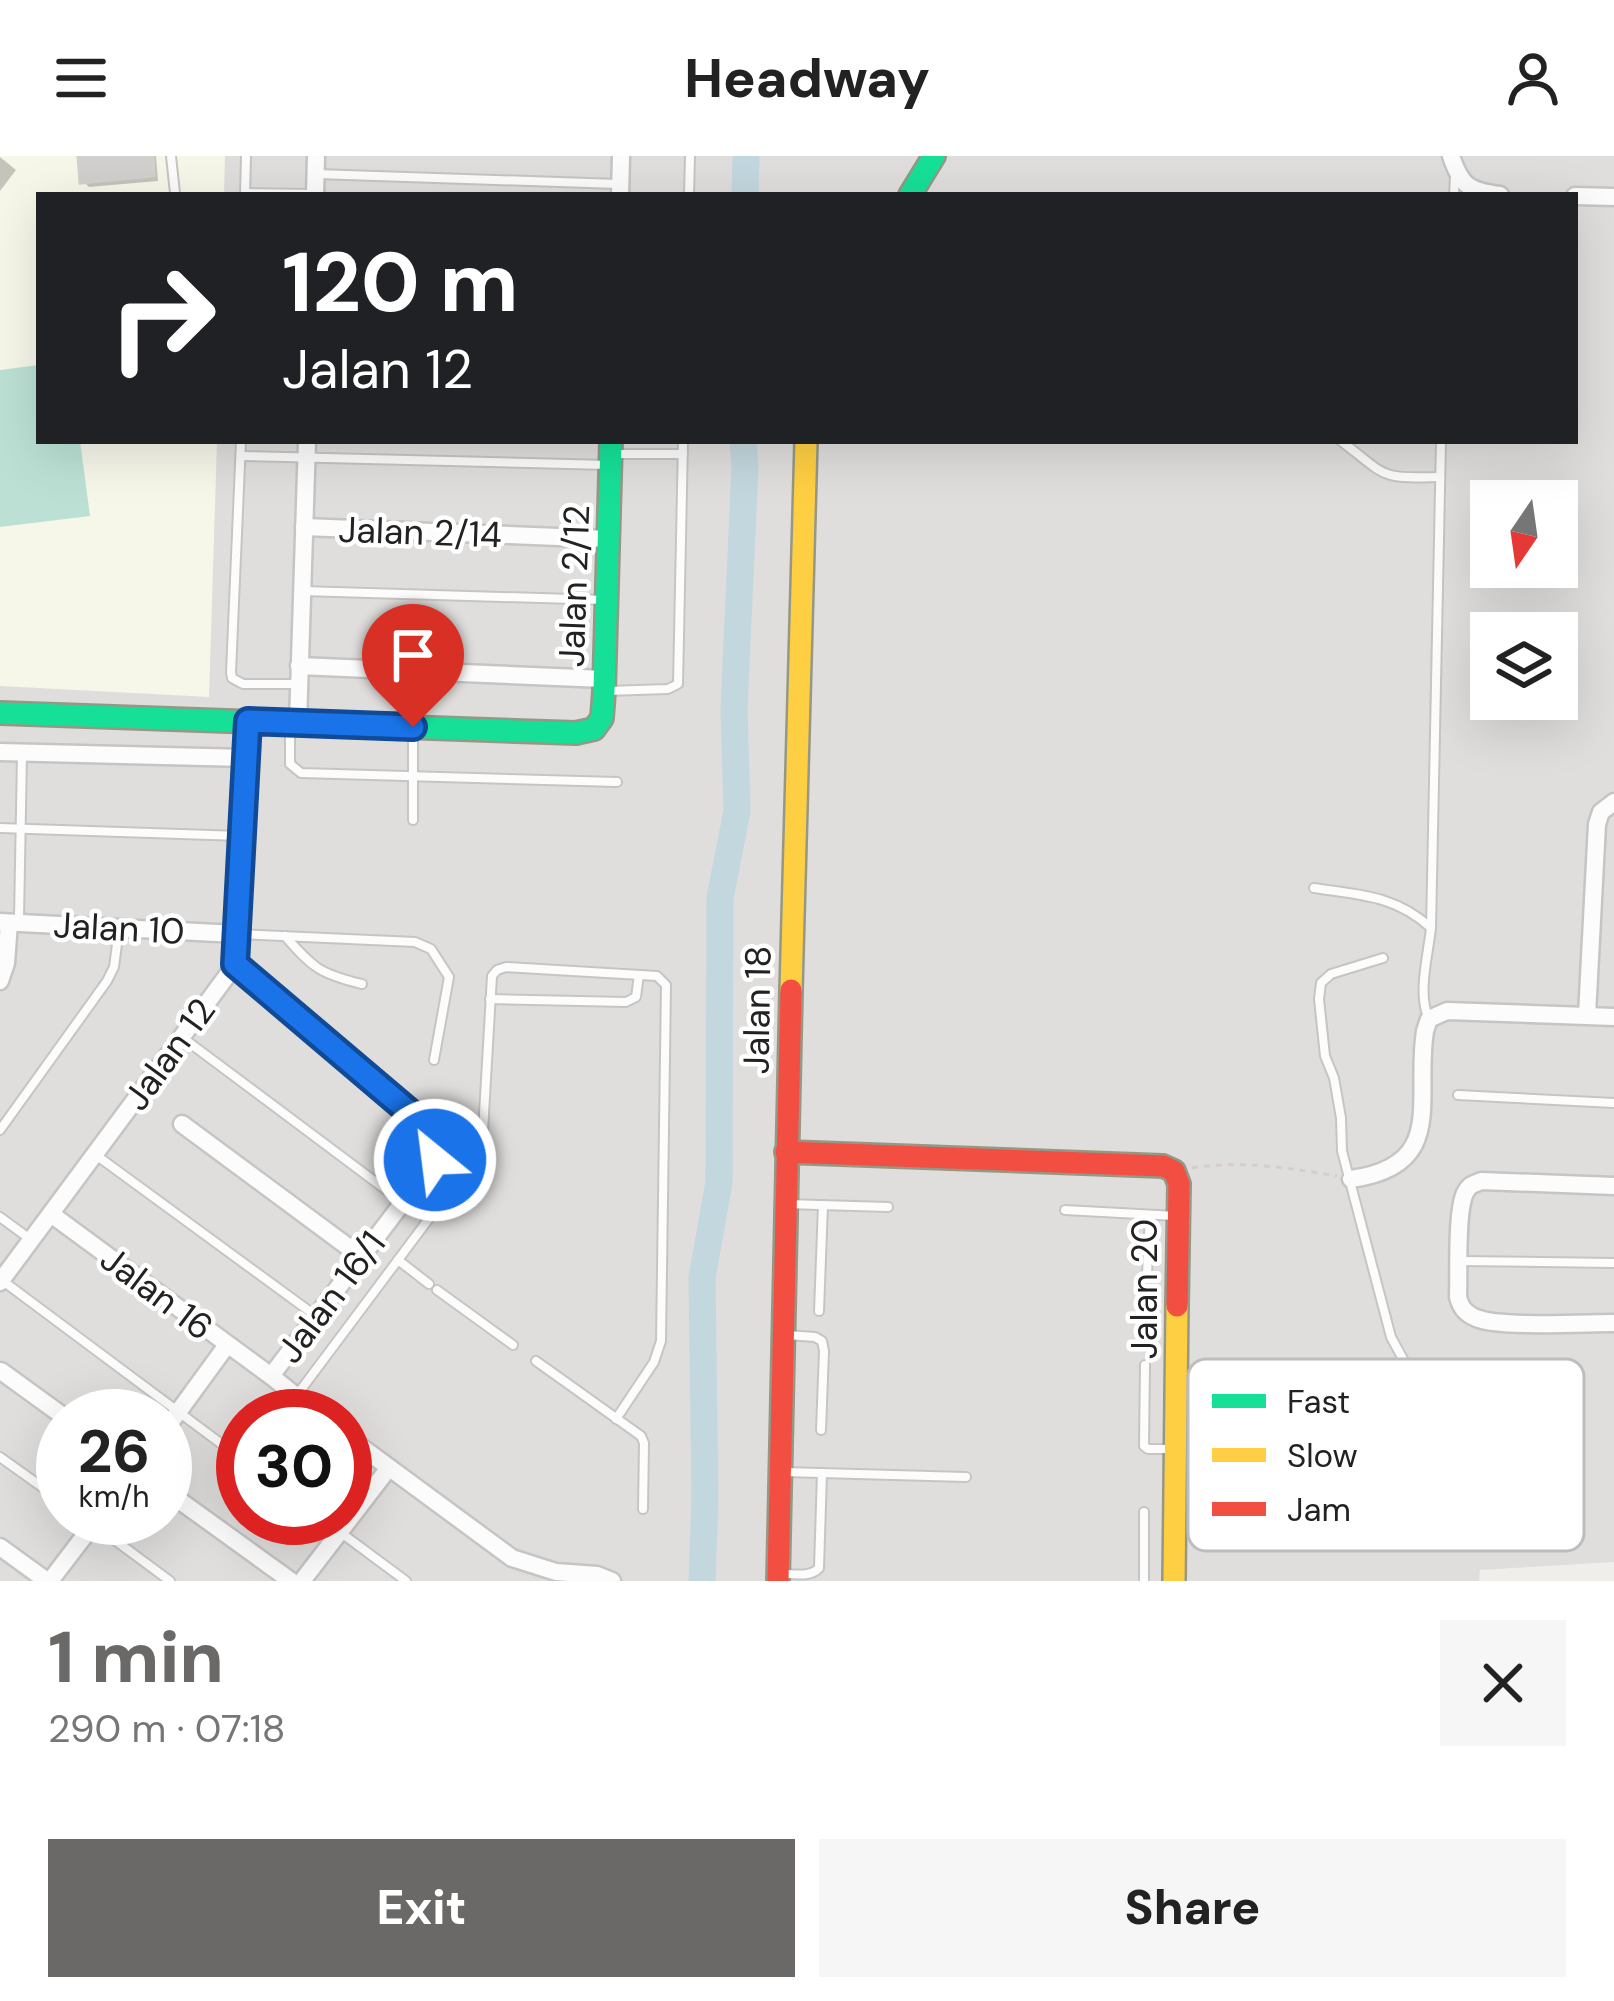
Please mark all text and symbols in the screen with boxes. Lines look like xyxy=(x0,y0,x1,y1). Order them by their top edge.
text: Headway xyxy=(684,43,930,114)
icon: menu xyxy=(48,45,114,111)
icon: person xyxy=(1500,45,1566,111)
text: 120 m xyxy=(282,228,519,337)
icon: right xyxy=(84,240,240,396)
text: Jalan 12 xyxy=(282,334,473,405)
north arrow xyxy=(1470,480,1578,588)
map controls xyxy=(1470,480,1578,720)
street label: Jalan 2/12 xyxy=(548,504,600,668)
street label: Jalan 2/14 xyxy=(338,506,502,558)
pin xyxy=(362,604,464,727)
button: layers xyxy=(1470,612,1578,720)
icon: arrive xyxy=(380,622,446,688)
street label: Jalan 10 xyxy=(52,901,186,955)
street label: Jalan 18 xyxy=(732,945,782,1075)
street label: Jalan 12 xyxy=(113,989,225,1119)
position arrow xyxy=(372,1097,498,1223)
street label: Jalan 20 xyxy=(1121,1219,1168,1359)
street label: Jalan 16/1 xyxy=(266,1222,396,1372)
street label: Jalan 16 xyxy=(91,1235,223,1351)
legend xyxy=(1188,1359,1584,1551)
text: Fast xyxy=(1287,1380,1350,1423)
speed limit sign: 30 xyxy=(216,1389,372,1545)
text: 26 xyxy=(78,1412,150,1491)
text: Slow xyxy=(1287,1434,1358,1477)
text: km/h xyxy=(79,1477,149,1516)
text: Jam xyxy=(1287,1488,1351,1531)
text: 1 min xyxy=(48,1611,224,1704)
button: close xyxy=(1440,1620,1566,1746)
text: 290 m · 07:18 xyxy=(48,1703,286,1754)
button: Exit xyxy=(48,1839,795,1977)
button: Share xyxy=(819,1839,1566,1977)

